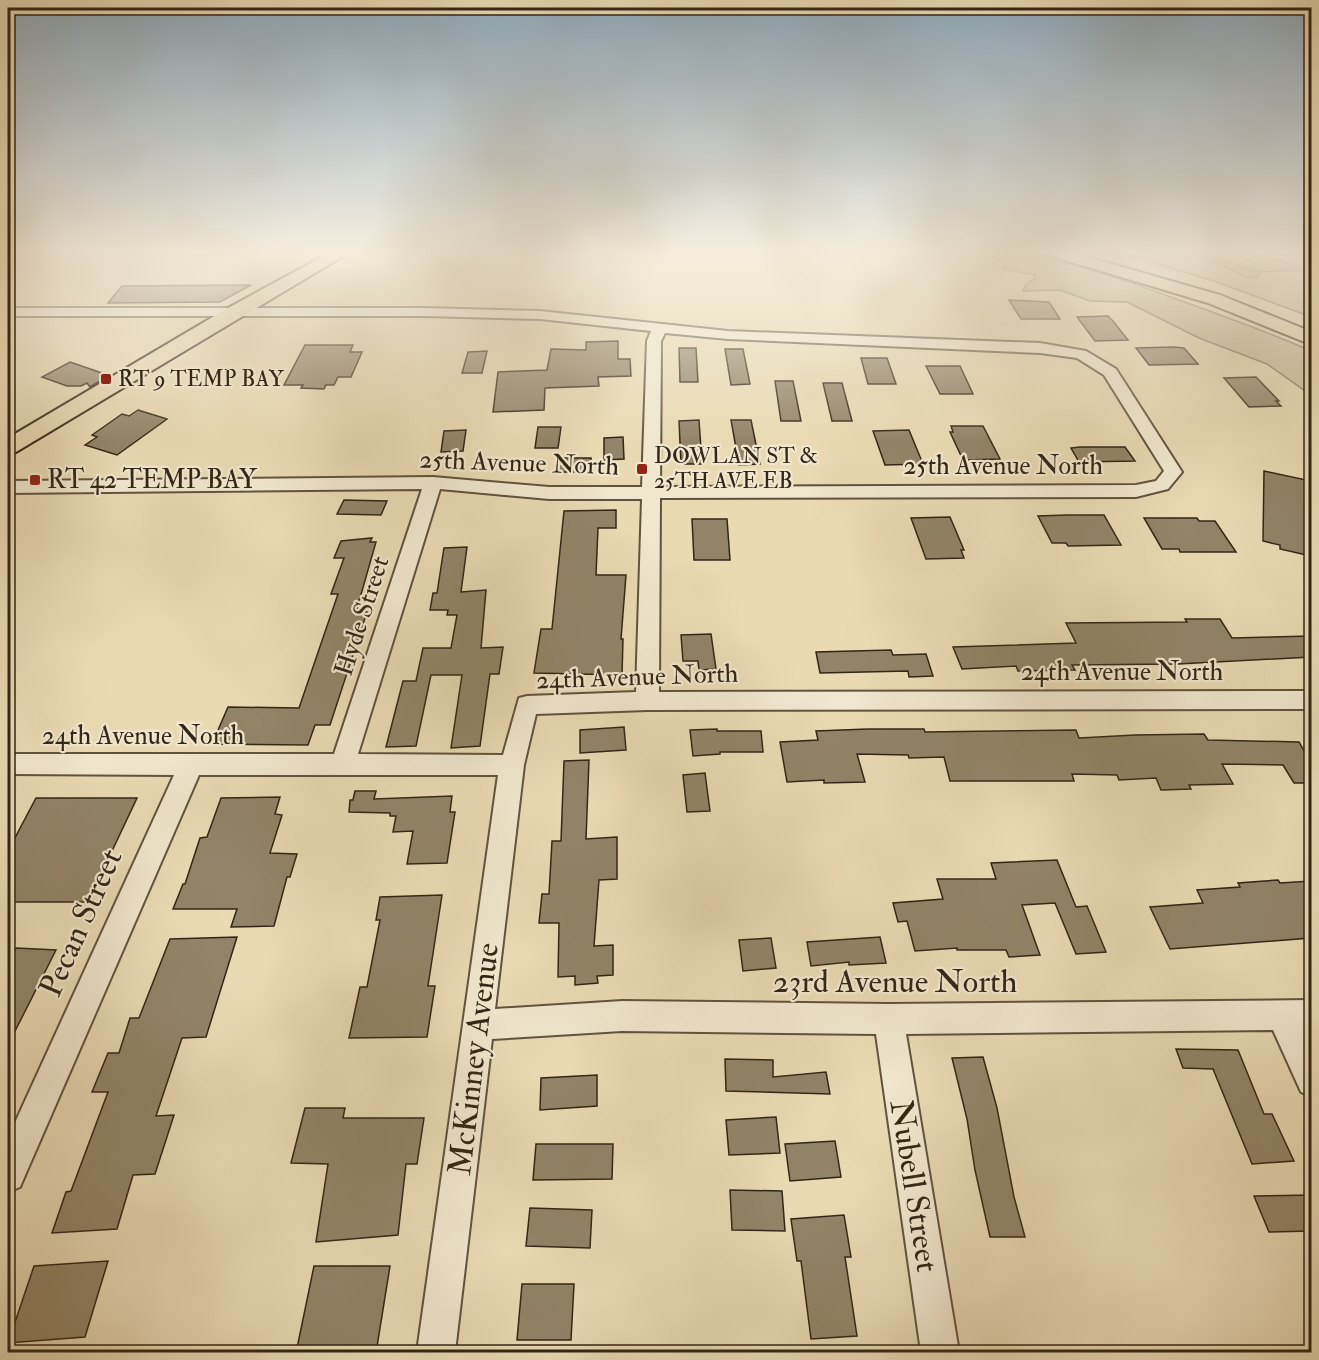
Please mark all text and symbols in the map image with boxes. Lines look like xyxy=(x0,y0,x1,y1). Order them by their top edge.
place label: RT 9 TEMP BAY xyxy=(118,365,285,393)
marker: RT 9 TEMP BAY xyxy=(99,372,113,386)
place label: DOWLAN ST & 25TH AVE EB xyxy=(654,442,818,495)
street label: 25th Avenue North xyxy=(419,444,620,482)
street label: 25th Avenue North xyxy=(903,450,1103,482)
marker: DOWLAN ST & 25TH AVE EB xyxy=(635,462,649,476)
place label: RT 42 TEMP BAY xyxy=(47,464,258,496)
marker: RT 42 TEMP BAY xyxy=(28,473,42,487)
street label: Hyde Street xyxy=(328,552,396,680)
street label: 24th Avenue North xyxy=(1021,656,1224,688)
street label: 24th Avenue North xyxy=(535,657,739,697)
street label: 24th Avenue North xyxy=(42,720,245,752)
street label: Pecan Street xyxy=(31,843,131,1003)
street label: McKinney Avenue xyxy=(440,941,508,1177)
street label: 23rd Avenue North xyxy=(773,962,1017,1002)
street label: Nubell Street xyxy=(881,1097,947,1275)

